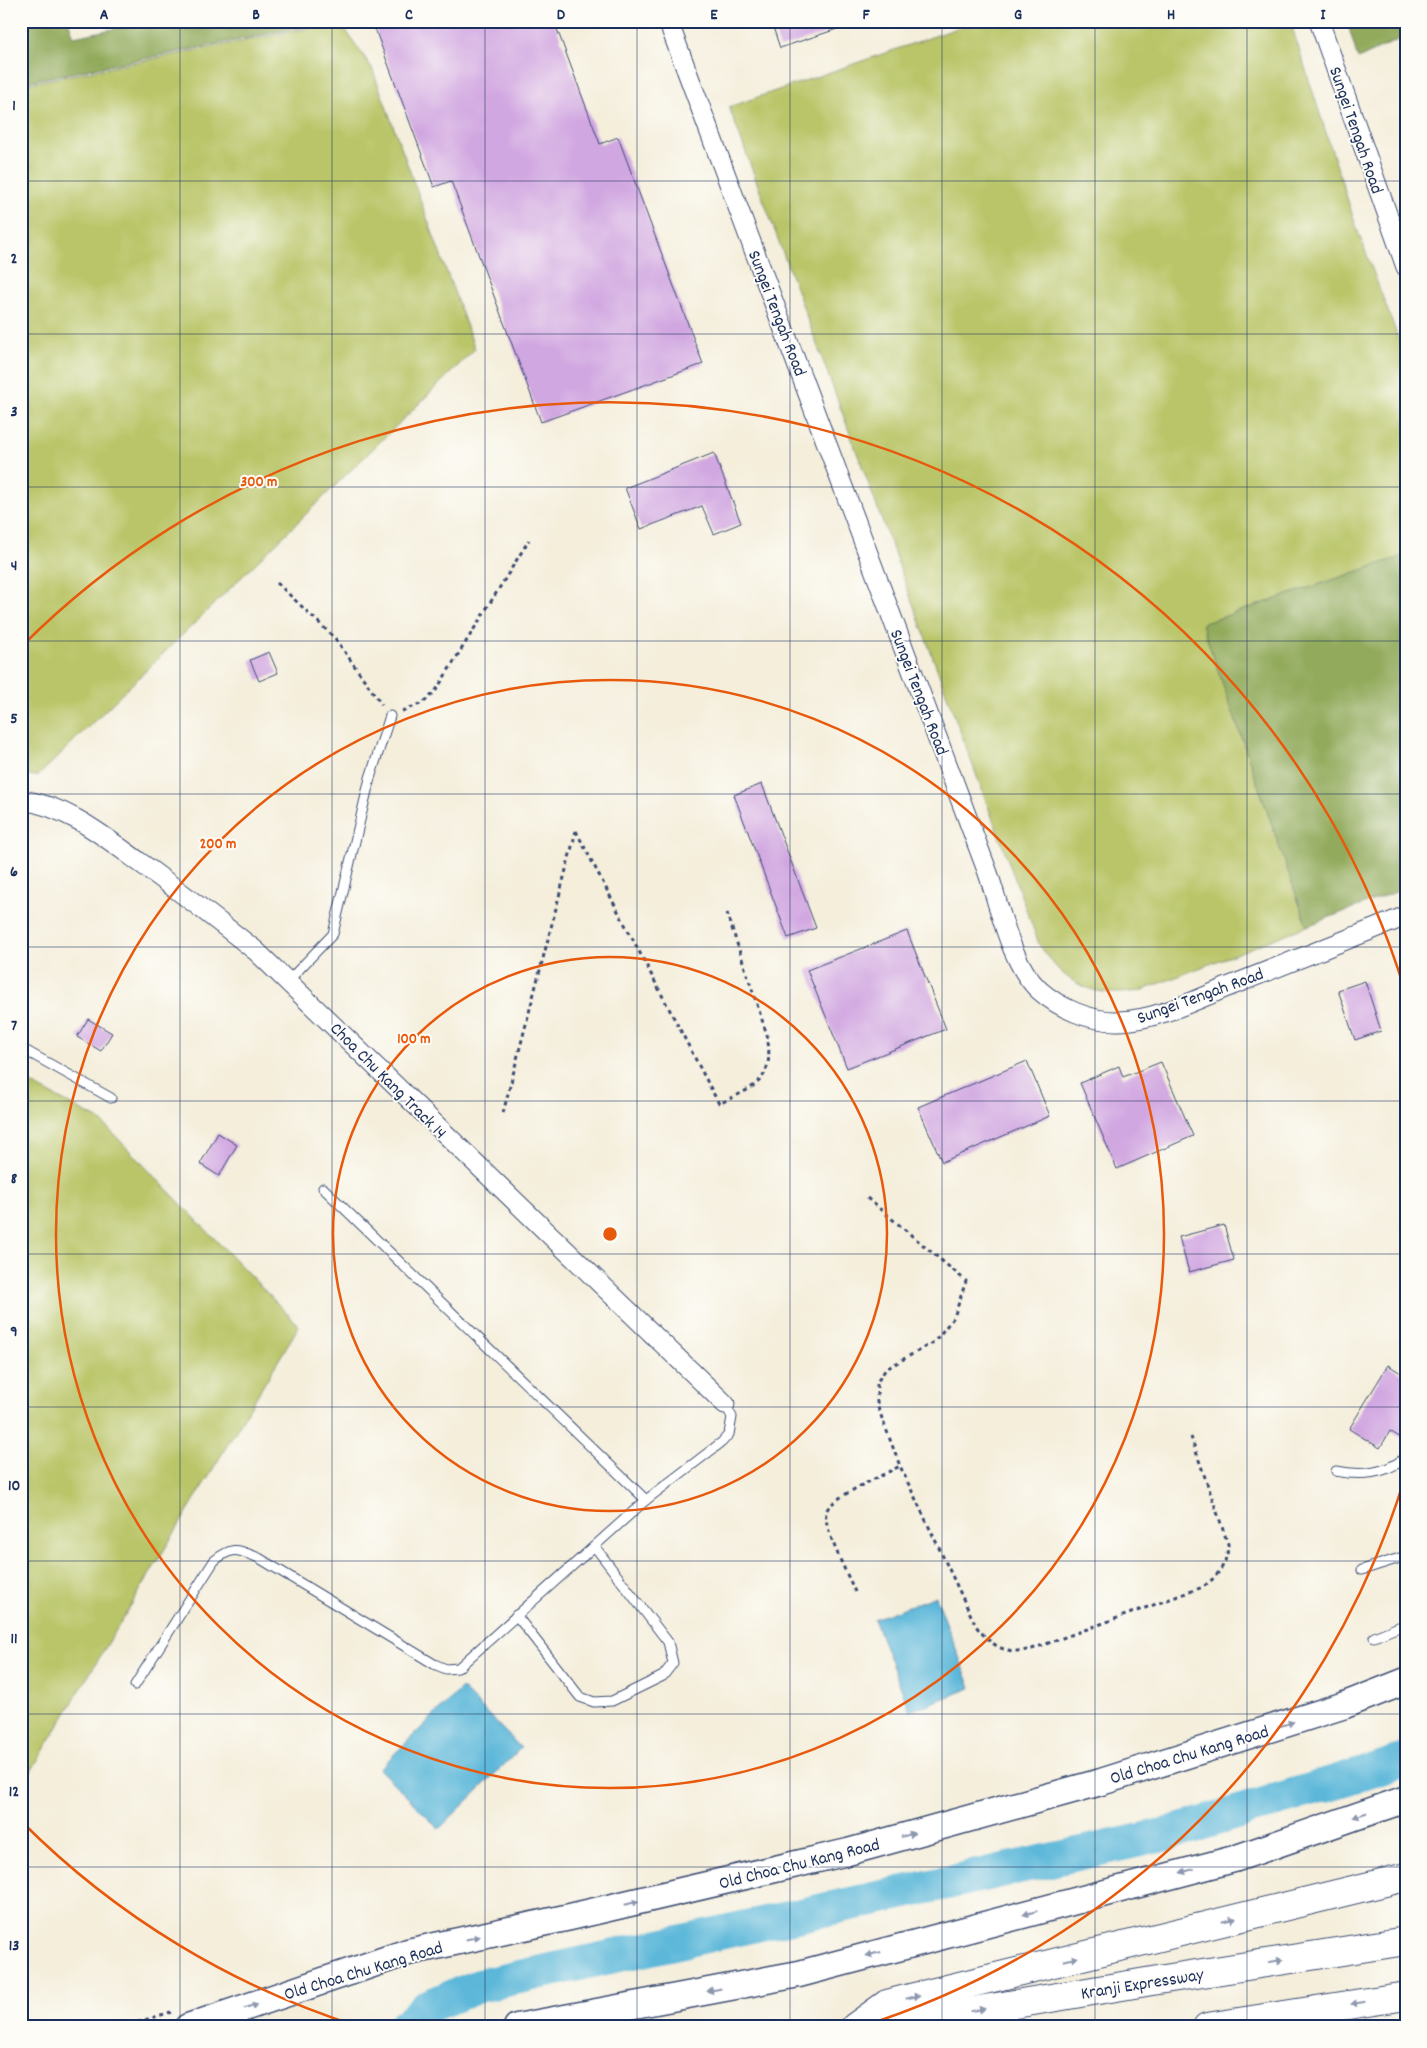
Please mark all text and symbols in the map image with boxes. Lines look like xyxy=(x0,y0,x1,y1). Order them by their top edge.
text: A xyxy=(100,4,109,27)
text: B xyxy=(252,4,260,27)
text: C xyxy=(405,4,413,27)
text: D xyxy=(557,4,566,27)
text: E xyxy=(710,4,718,27)
text: F xyxy=(862,4,870,27)
text: G xyxy=(1014,4,1022,27)
text: H xyxy=(1167,4,1175,27)
text: I xyxy=(1321,4,1327,27)
street label: Sungei Tengah Road xyxy=(1321,64,1388,198)
text: 1 xyxy=(12,95,16,118)
street label: Sungei Tengah Road xyxy=(740,247,811,380)
text: 2 xyxy=(11,248,18,271)
text: 3 xyxy=(10,401,18,424)
text: 300 m xyxy=(241,472,277,494)
text: 4 xyxy=(11,555,17,578)
street label: Sungei Tengah Road xyxy=(882,626,953,759)
text: 5 xyxy=(10,708,18,731)
text: 200 m xyxy=(200,834,236,856)
text: 6 xyxy=(10,861,18,884)
street label: Sungei Tengah Road xyxy=(1134,963,1268,1032)
text: 7 xyxy=(11,1015,17,1038)
street label: Choa Chu Kang Track 14 xyxy=(323,1018,451,1146)
text: 100 m xyxy=(397,1029,431,1051)
text: 8 xyxy=(11,1168,18,1191)
centre of rings xyxy=(601,1225,619,1243)
text: 9 xyxy=(10,1321,18,1344)
text: 10 xyxy=(8,1475,20,1498)
text: 11 xyxy=(10,1628,18,1651)
one-way arrow xyxy=(1279,1719,1294,1727)
street label: Old Choa Chu Kang Road xyxy=(1107,1720,1272,1792)
text: 12 xyxy=(9,1781,19,1804)
one-way arrow xyxy=(1352,1812,1367,1819)
one-way arrow xyxy=(901,1831,916,1839)
street label: Old Choa Chu Kang Road xyxy=(717,1833,883,1897)
one-way arrow xyxy=(1179,1867,1194,1875)
one-way arrow xyxy=(624,1899,639,1907)
one-way arrow xyxy=(1022,1909,1037,1917)
one-way arrow xyxy=(1222,1916,1237,1924)
one-way arrow xyxy=(465,1934,481,1942)
text: 13 xyxy=(9,1935,19,1958)
street label: Old Choa Chu Kang Road xyxy=(281,1936,446,2008)
one-way arrow xyxy=(865,1951,880,1959)
one-way arrow xyxy=(1064,1954,1079,1962)
one-way arrow xyxy=(1268,1957,1284,1965)
street label: Kranji Expressway xyxy=(1079,1963,1206,2008)
one-way arrow xyxy=(706,1986,722,1994)
one-way arrow xyxy=(906,1993,921,2001)
one-way arrow xyxy=(1349,2000,1365,2008)
one-way arrow xyxy=(244,2002,259,2010)
one-way arrow xyxy=(970,2005,986,2013)

